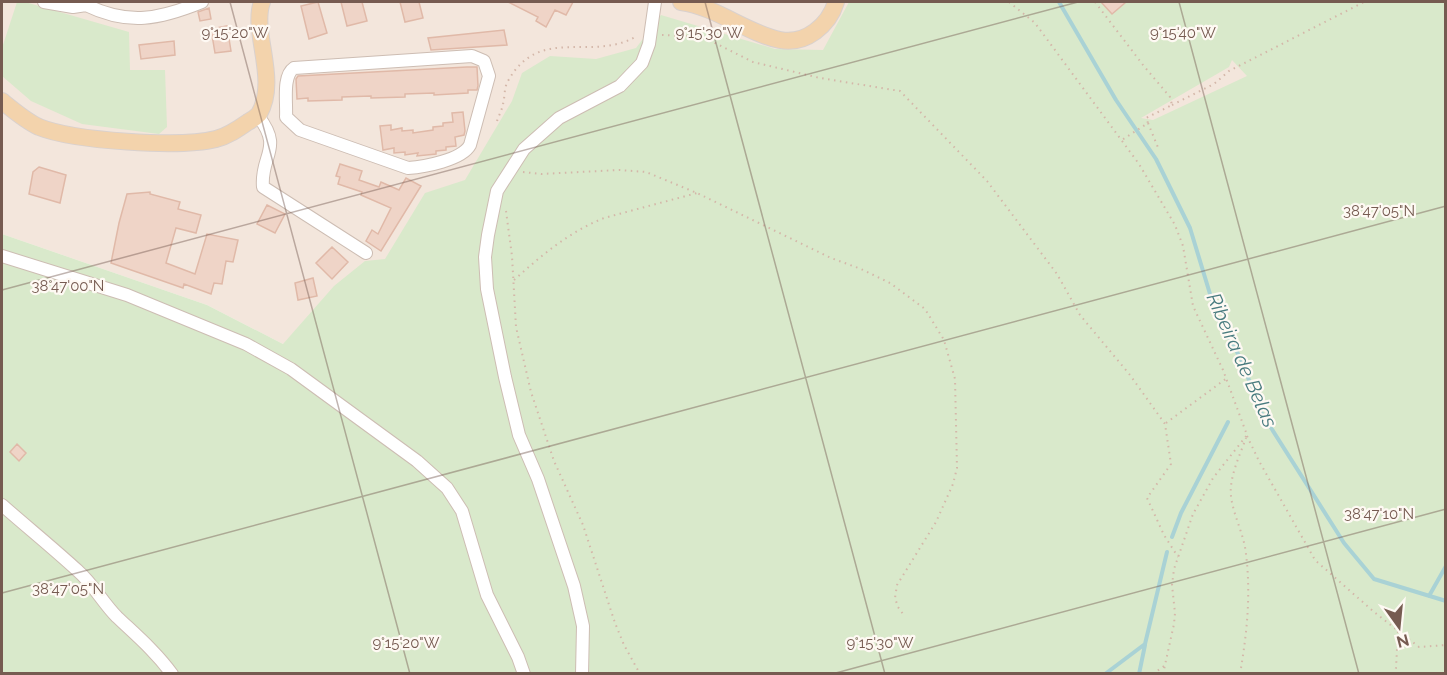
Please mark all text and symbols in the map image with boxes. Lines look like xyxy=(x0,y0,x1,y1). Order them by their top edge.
text: 9°15'20"W xyxy=(202,24,269,42)
text: 9°15'30"W xyxy=(676,24,743,42)
text: 9°15'40"W xyxy=(1150,24,1216,42)
text: 38°47'05"N xyxy=(1343,202,1415,220)
text: 38°47'00"N xyxy=(32,277,104,295)
water label: Ribeira de Belas xyxy=(1202,289,1283,432)
text: 38°47'10"N xyxy=(1344,505,1414,523)
text: 38°47'05"N xyxy=(32,580,104,598)
north arrow xyxy=(1369,597,1429,657)
text: N xyxy=(1394,630,1411,652)
text: 9°15'20"W xyxy=(373,634,440,652)
text: 9°15'30"W xyxy=(847,634,914,652)

